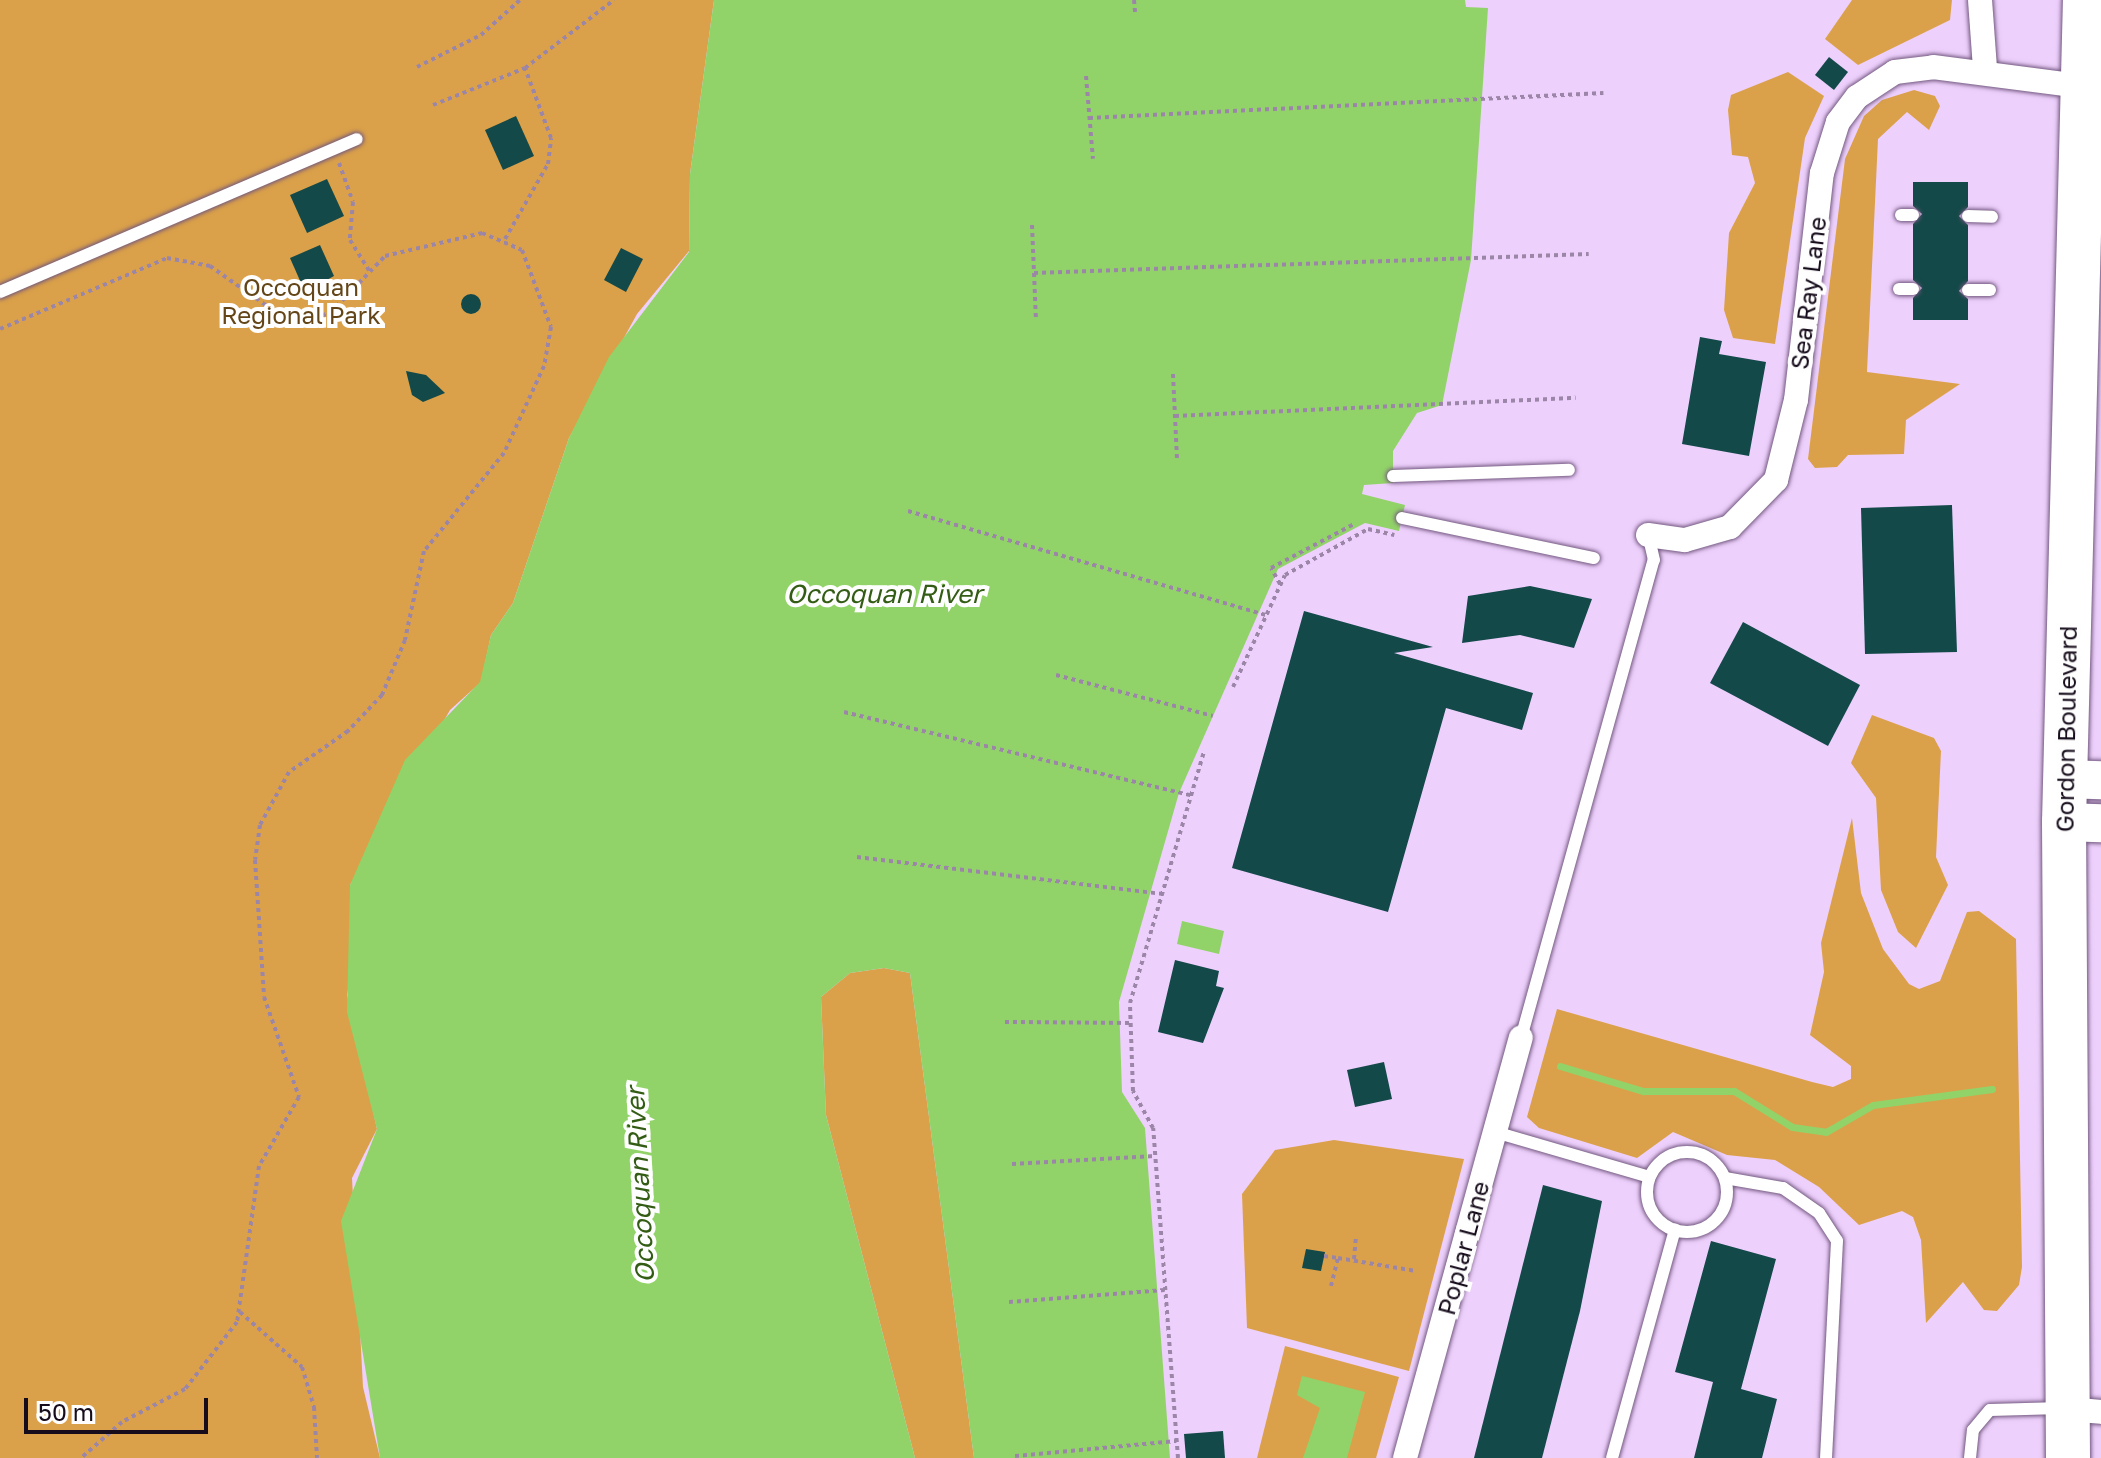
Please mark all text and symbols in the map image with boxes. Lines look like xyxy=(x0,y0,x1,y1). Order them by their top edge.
street label: Sea Ray Lane xyxy=(1784,215,1832,371)
park label: Occoquan Regional Park xyxy=(221,273,381,329)
water label: Occoquan River xyxy=(786,578,982,610)
street label: Gordon Boulevard xyxy=(2050,626,2082,832)
water label: Occoquan River xyxy=(619,1086,661,1284)
street label: Poplar Lane xyxy=(1431,1178,1495,1318)
scale bar xyxy=(28,1382,212,1432)
text: 50 m xyxy=(38,1397,94,1426)

